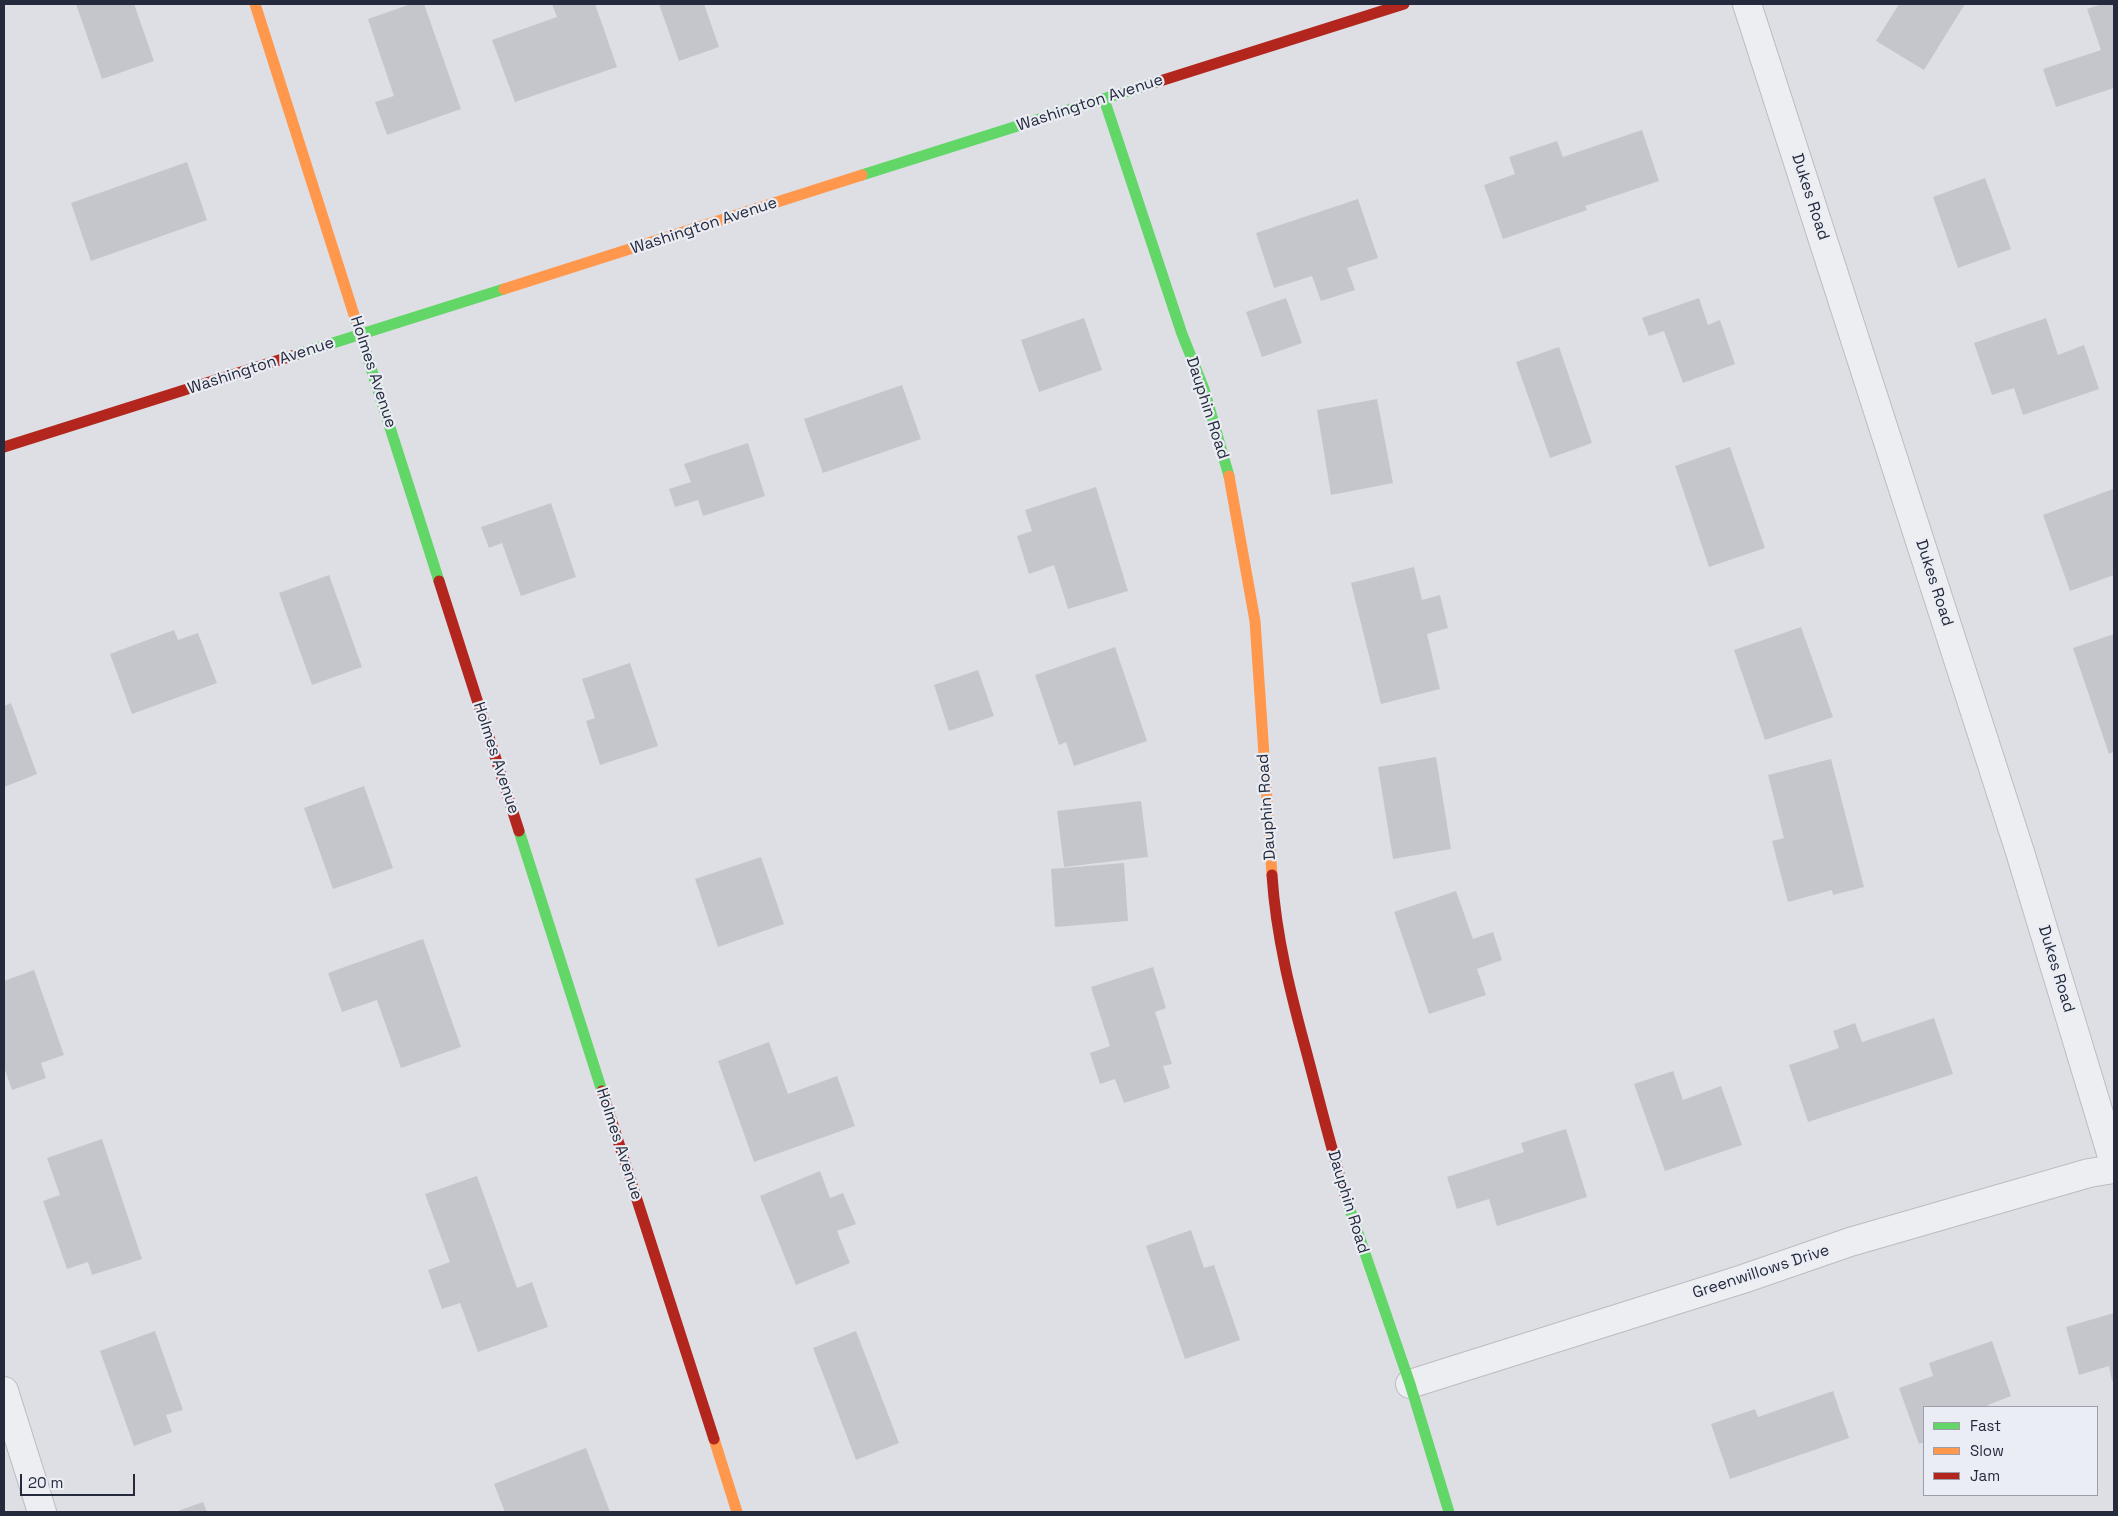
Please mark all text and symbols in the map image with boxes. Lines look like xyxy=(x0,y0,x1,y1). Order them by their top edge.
street label: Washington Avenue xyxy=(1014,70,1166,136)
street label: Dukes Road xyxy=(1787,151,1833,243)
street label: Washington Avenue xyxy=(628,193,780,259)
street label: Holmes Avenue xyxy=(346,314,400,430)
street label: Washington Avenue xyxy=(185,333,337,399)
street label: Dauphin Road xyxy=(1181,354,1233,462)
street label: Dukes Road xyxy=(1911,537,1957,629)
street label: Holmes Avenue xyxy=(469,700,523,816)
street label: Dauphin Road xyxy=(1254,753,1280,861)
street label: Dukes Road xyxy=(2034,923,2078,1015)
street label: Holmes Avenue xyxy=(592,1086,646,1202)
street label: Dauphin Road xyxy=(1323,1148,1373,1256)
street label: Greenwillows Drive xyxy=(1690,1241,1832,1303)
legend xyxy=(1923,1406,2098,1496)
text: Fast xyxy=(1970,1416,2001,1435)
text: Slow xyxy=(1970,1441,2004,1460)
scale bar xyxy=(22,1464,138,1496)
text: Jam xyxy=(1970,1466,2000,1485)
text: 20 m xyxy=(28,1473,63,1492)

